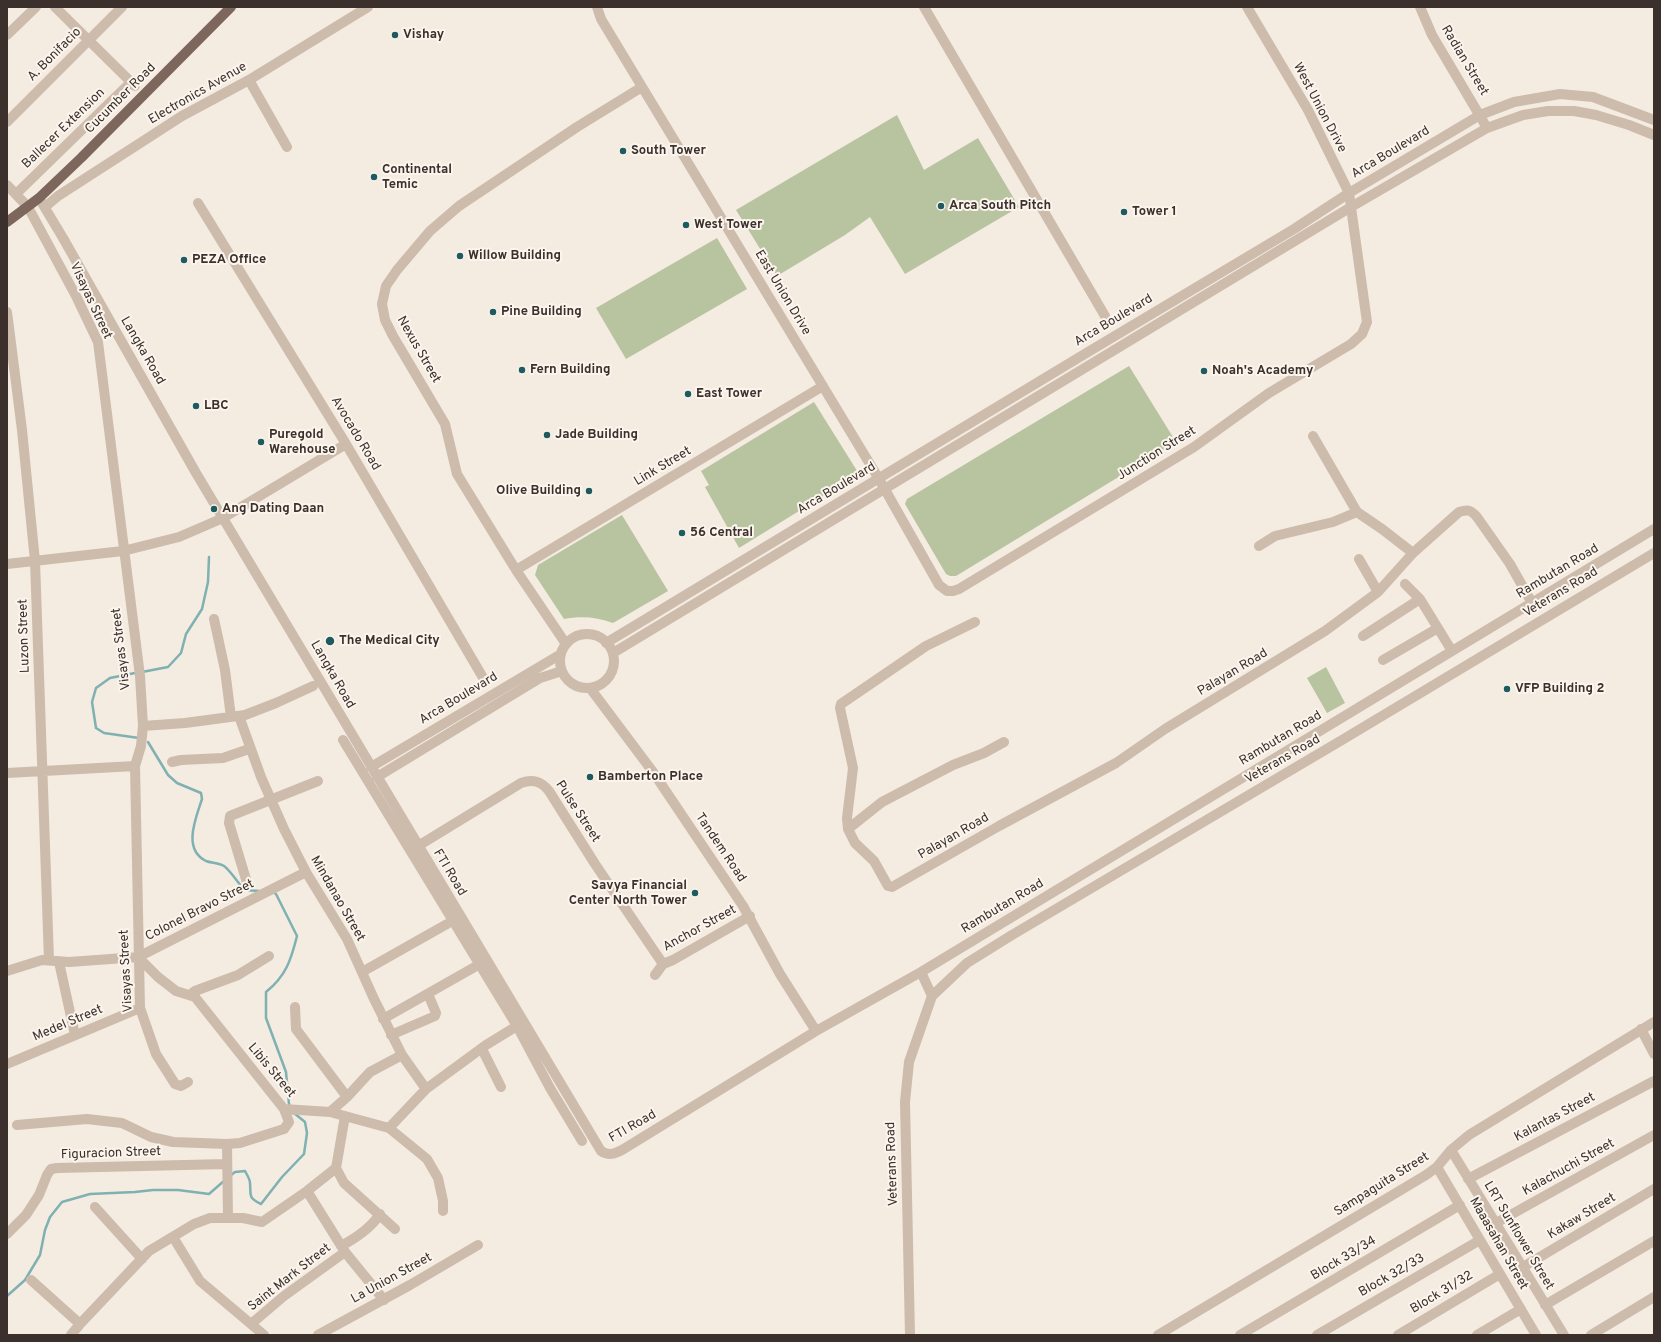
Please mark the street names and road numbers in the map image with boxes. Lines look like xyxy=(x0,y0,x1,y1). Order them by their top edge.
street label: Radian Street xyxy=(1437,23,1491,99)
street label: A. Bonifacio xyxy=(25,25,85,85)
street label: Cucumber Road xyxy=(82,60,160,138)
street label: Electronics Avenue xyxy=(146,60,250,128)
street label: West Union Drive xyxy=(1289,60,1349,156)
street label: Ballecer Extension xyxy=(19,86,109,172)
street label: Arca Boulevard xyxy=(1349,123,1433,183)
street label: East Union Drive xyxy=(750,248,814,338)
street label: Visayas Street xyxy=(65,260,115,342)
street label: Arca Boulevard xyxy=(1072,291,1156,351)
street label: Langka Road xyxy=(116,314,168,388)
street label: Nexus Street xyxy=(393,314,443,386)
street label: Avocado Road xyxy=(327,394,383,474)
street label: Junction Street xyxy=(1115,424,1199,484)
street label: Link Street xyxy=(632,444,694,490)
street label: Arca Boulevard xyxy=(795,459,879,519)
street label: Rambutan Road xyxy=(1514,541,1602,603)
street label: Veterans Road xyxy=(1521,565,1601,621)
street label: Luzon Street xyxy=(16,599,34,673)
street label: Visayas Street xyxy=(109,607,135,691)
street label: Langka Road xyxy=(306,638,358,712)
street label: Palayan Road xyxy=(1195,646,1271,700)
street label: Arca Boulevard xyxy=(417,669,501,729)
street label: Rambutan Road xyxy=(1237,708,1325,770)
street label: Veterans Road xyxy=(1243,732,1323,788)
street label: Pulse Street xyxy=(551,778,603,846)
street label: Palayan Road xyxy=(916,810,992,864)
street label: Tandem Road xyxy=(691,811,749,885)
street label: FTI Road xyxy=(429,847,469,899)
street label: Mindanao Street xyxy=(306,853,368,945)
street label: Rambutan Road xyxy=(959,876,1047,938)
street label: Colonel Bravo Street xyxy=(143,877,257,945)
street label: Anchor Street xyxy=(661,902,739,956)
street label: Visayas Street xyxy=(117,929,137,1013)
street label: Medel Street xyxy=(31,1002,105,1046)
street label: Libis Street xyxy=(244,1041,298,1101)
street label: Kalantas Street xyxy=(1512,1090,1598,1146)
street label: FTI Road xyxy=(607,1107,659,1147)
street label: Veterans Road xyxy=(884,1122,902,1206)
street label: Kalachuchi Street xyxy=(1520,1136,1618,1200)
street label: Figuracion Street xyxy=(61,1144,161,1164)
street label: Sampaguita Street xyxy=(1332,1150,1432,1220)
street label: LRT Sunflower Street xyxy=(1479,1179,1557,1293)
street label: Kakaw Street xyxy=(1545,1191,1619,1243)
street label: Maaasahan Street xyxy=(1465,1195,1531,1293)
street label: Block 33/34 xyxy=(1309,1233,1379,1285)
street label: Saint Mark Street xyxy=(245,1241,335,1315)
street label: La Union Street xyxy=(349,1250,435,1308)
street label: Block 32/33 xyxy=(1356,1251,1428,1301)
street label: Block 31/32 xyxy=(1408,1268,1476,1318)

